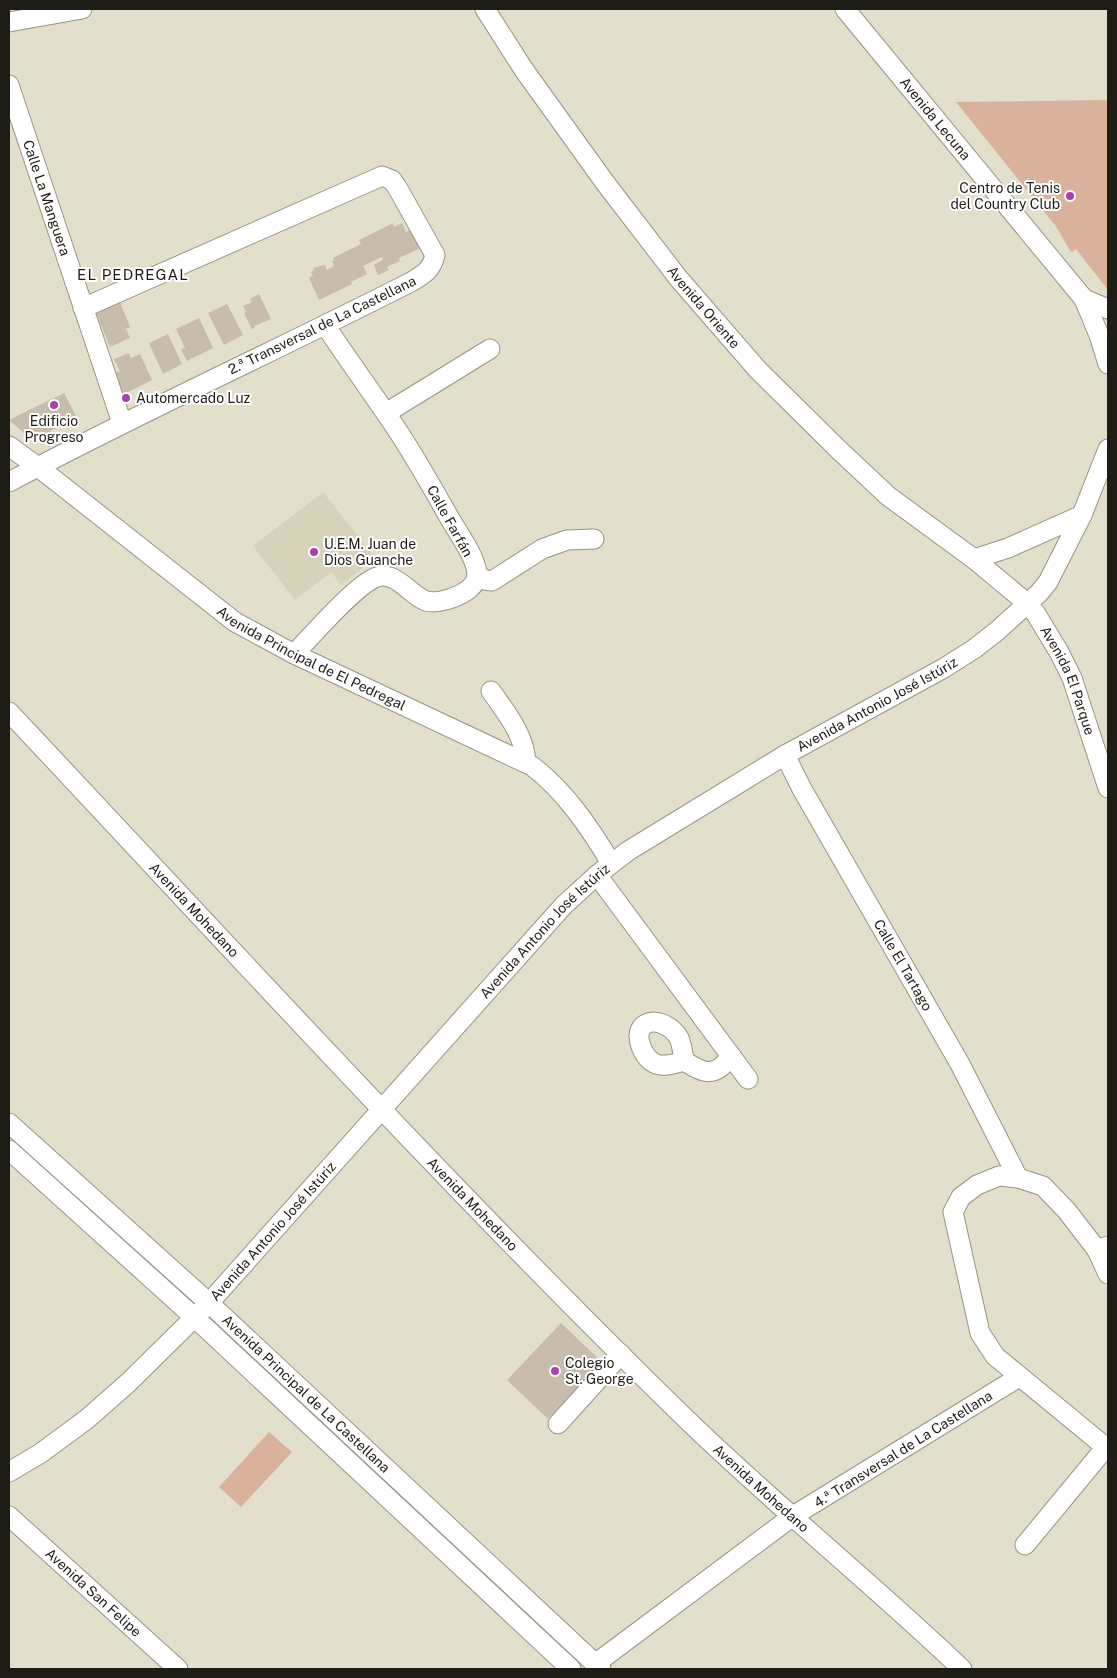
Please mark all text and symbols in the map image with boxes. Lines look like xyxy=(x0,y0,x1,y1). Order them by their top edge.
street label: Avenida Lecuna xyxy=(897,74,974,163)
street label: Calle La Manguera xyxy=(20,138,74,258)
place label: Centro de Tenis del Country Club xyxy=(950,180,1060,212)
marker: Centro de Tenis del Country Club xyxy=(1064,190,1076,202)
street label: Avenida Oriente xyxy=(664,263,743,351)
district label: EL PEDREGAL xyxy=(77,266,189,283)
street label: 2.ª Transversal de La Castellana xyxy=(226,272,418,378)
place label: Automercado Luz xyxy=(136,390,251,406)
marker: Automercado Luz xyxy=(120,392,132,404)
marker: Edificio Progreso xyxy=(48,399,60,411)
place label: Edificio Progreso xyxy=(24,413,84,445)
street label: Calle Farfán xyxy=(424,482,476,560)
place label: U.E.M. Juan de Dios Guanche xyxy=(324,536,416,568)
marker: U.E.M. Juan de Dios Guanche xyxy=(308,546,320,558)
street label: Avenida Principal de El Pedregal xyxy=(214,603,408,713)
street label: Avenida El Parque xyxy=(1037,623,1098,737)
street label: Avenida Antonio José Istúriz xyxy=(794,654,960,755)
street label: Avenida Mohedano xyxy=(146,859,242,961)
street label: Avenida Antonio José Istúriz xyxy=(477,860,613,1002)
street label: Calle El Tartago xyxy=(871,916,936,1014)
street label: Avenida Mohedano xyxy=(424,1154,521,1254)
street label: Avenida Antonio José Istúriz xyxy=(207,1158,339,1304)
street label: Avenida Principal de La Castellana xyxy=(219,1312,393,1476)
place label: Colegio St. George xyxy=(565,1355,634,1387)
marker: Colegio St. George xyxy=(549,1365,561,1377)
street label: 4.ª Transversal de La Castellana xyxy=(811,1387,995,1511)
street label: Avenida Mohedano xyxy=(710,1441,812,1535)
street label: Avenida San Felipe xyxy=(42,1545,145,1640)

